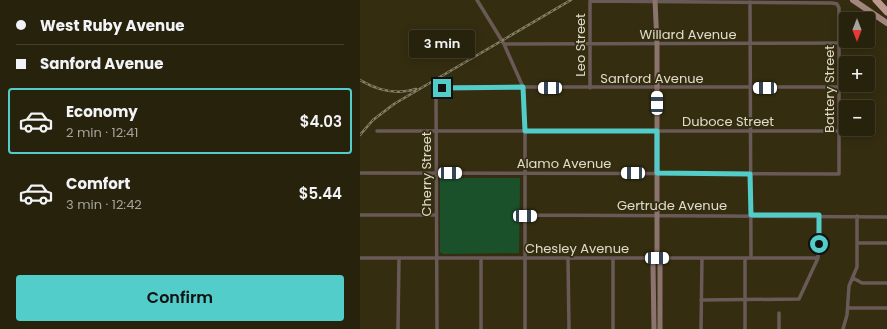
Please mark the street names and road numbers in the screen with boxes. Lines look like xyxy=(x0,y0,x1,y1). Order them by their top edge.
street label: Leo Street xyxy=(571,13,590,77)
street label: Willard Avenue xyxy=(640,25,737,44)
street label: Battery Street xyxy=(820,45,839,133)
street label: Sanford Avenue xyxy=(600,69,704,88)
street label: Duboce Street xyxy=(682,112,774,131)
street label: Cherry Street xyxy=(417,131,436,216)
street label: Alamo Avenue xyxy=(517,154,611,173)
street label: Gertrude Avenue xyxy=(617,196,727,215)
street label: Chesley Avenue xyxy=(525,239,629,258)

